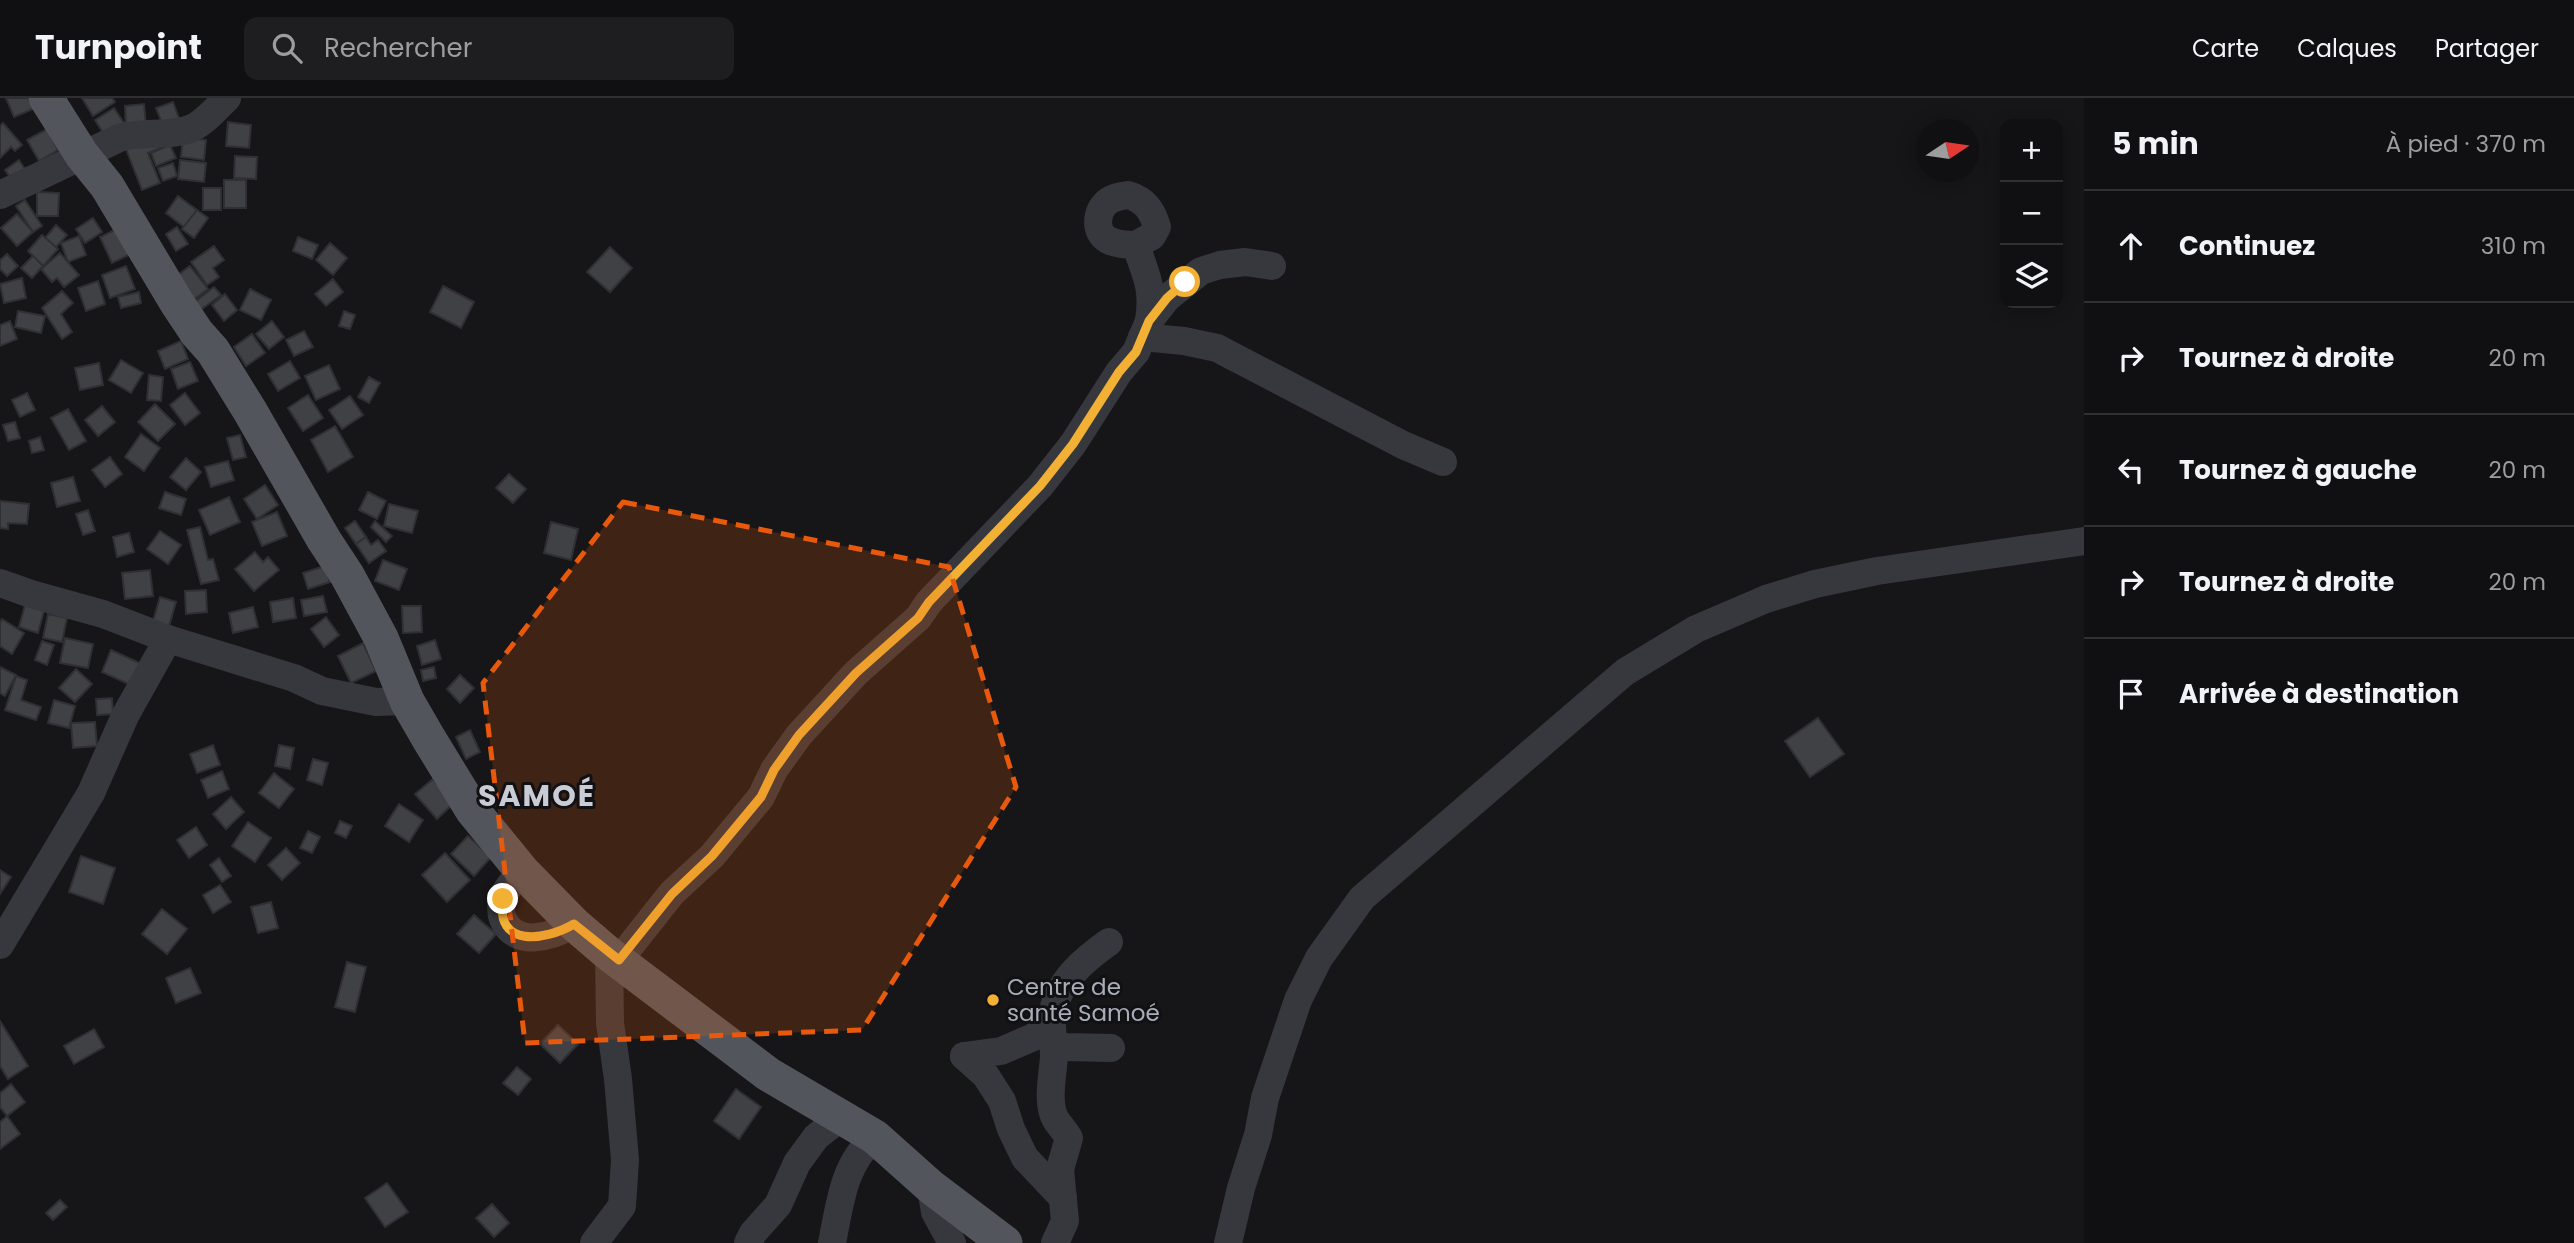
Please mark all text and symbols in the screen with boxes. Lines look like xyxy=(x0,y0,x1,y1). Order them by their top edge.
search box xyxy=(244,17,734,80)
text: Turnpoint xyxy=(35,24,202,71)
icon: search xyxy=(268,29,306,67)
text: Rechercher xyxy=(324,30,472,66)
text: Carte xyxy=(2192,32,2259,65)
text: Calques xyxy=(2297,32,2397,65)
text: Partager xyxy=(2435,32,2539,65)
north arrow xyxy=(1916,119,1979,182)
map controls xyxy=(2000,119,2063,308)
button: + xyxy=(2000,119,2063,182)
text: 5 min xyxy=(2112,122,2199,165)
text: À pied · 370 m xyxy=(2386,128,2546,160)
button: − xyxy=(2000,182,2063,245)
icon: ahead xyxy=(2112,227,2150,265)
text: Continuez xyxy=(2179,228,2315,264)
text: 310 m xyxy=(2481,230,2546,262)
button: layers xyxy=(2000,245,2063,308)
route start xyxy=(1169,266,1200,297)
icon: right xyxy=(2112,339,2150,377)
text: Tournez à droite xyxy=(2179,340,2394,376)
text: 20 m xyxy=(2488,342,2546,374)
icon: left xyxy=(2112,451,2150,489)
text: Tournez à gauche xyxy=(2179,452,2417,488)
text: 20 m xyxy=(2488,454,2546,486)
icon: right xyxy=(2112,563,2150,601)
text: Tournez à droite xyxy=(2179,564,2394,600)
text: 20 m xyxy=(2488,566,2546,598)
icon: arrive xyxy=(2112,675,2150,713)
text: Arrivée à destination xyxy=(2179,676,2459,712)
district label: SAMOÉ xyxy=(478,774,596,817)
route end xyxy=(487,883,518,914)
place label: Centre de santé Samoé xyxy=(1007,971,1160,1029)
marker: Centre de santé Samoé xyxy=(985,992,1001,1008)

